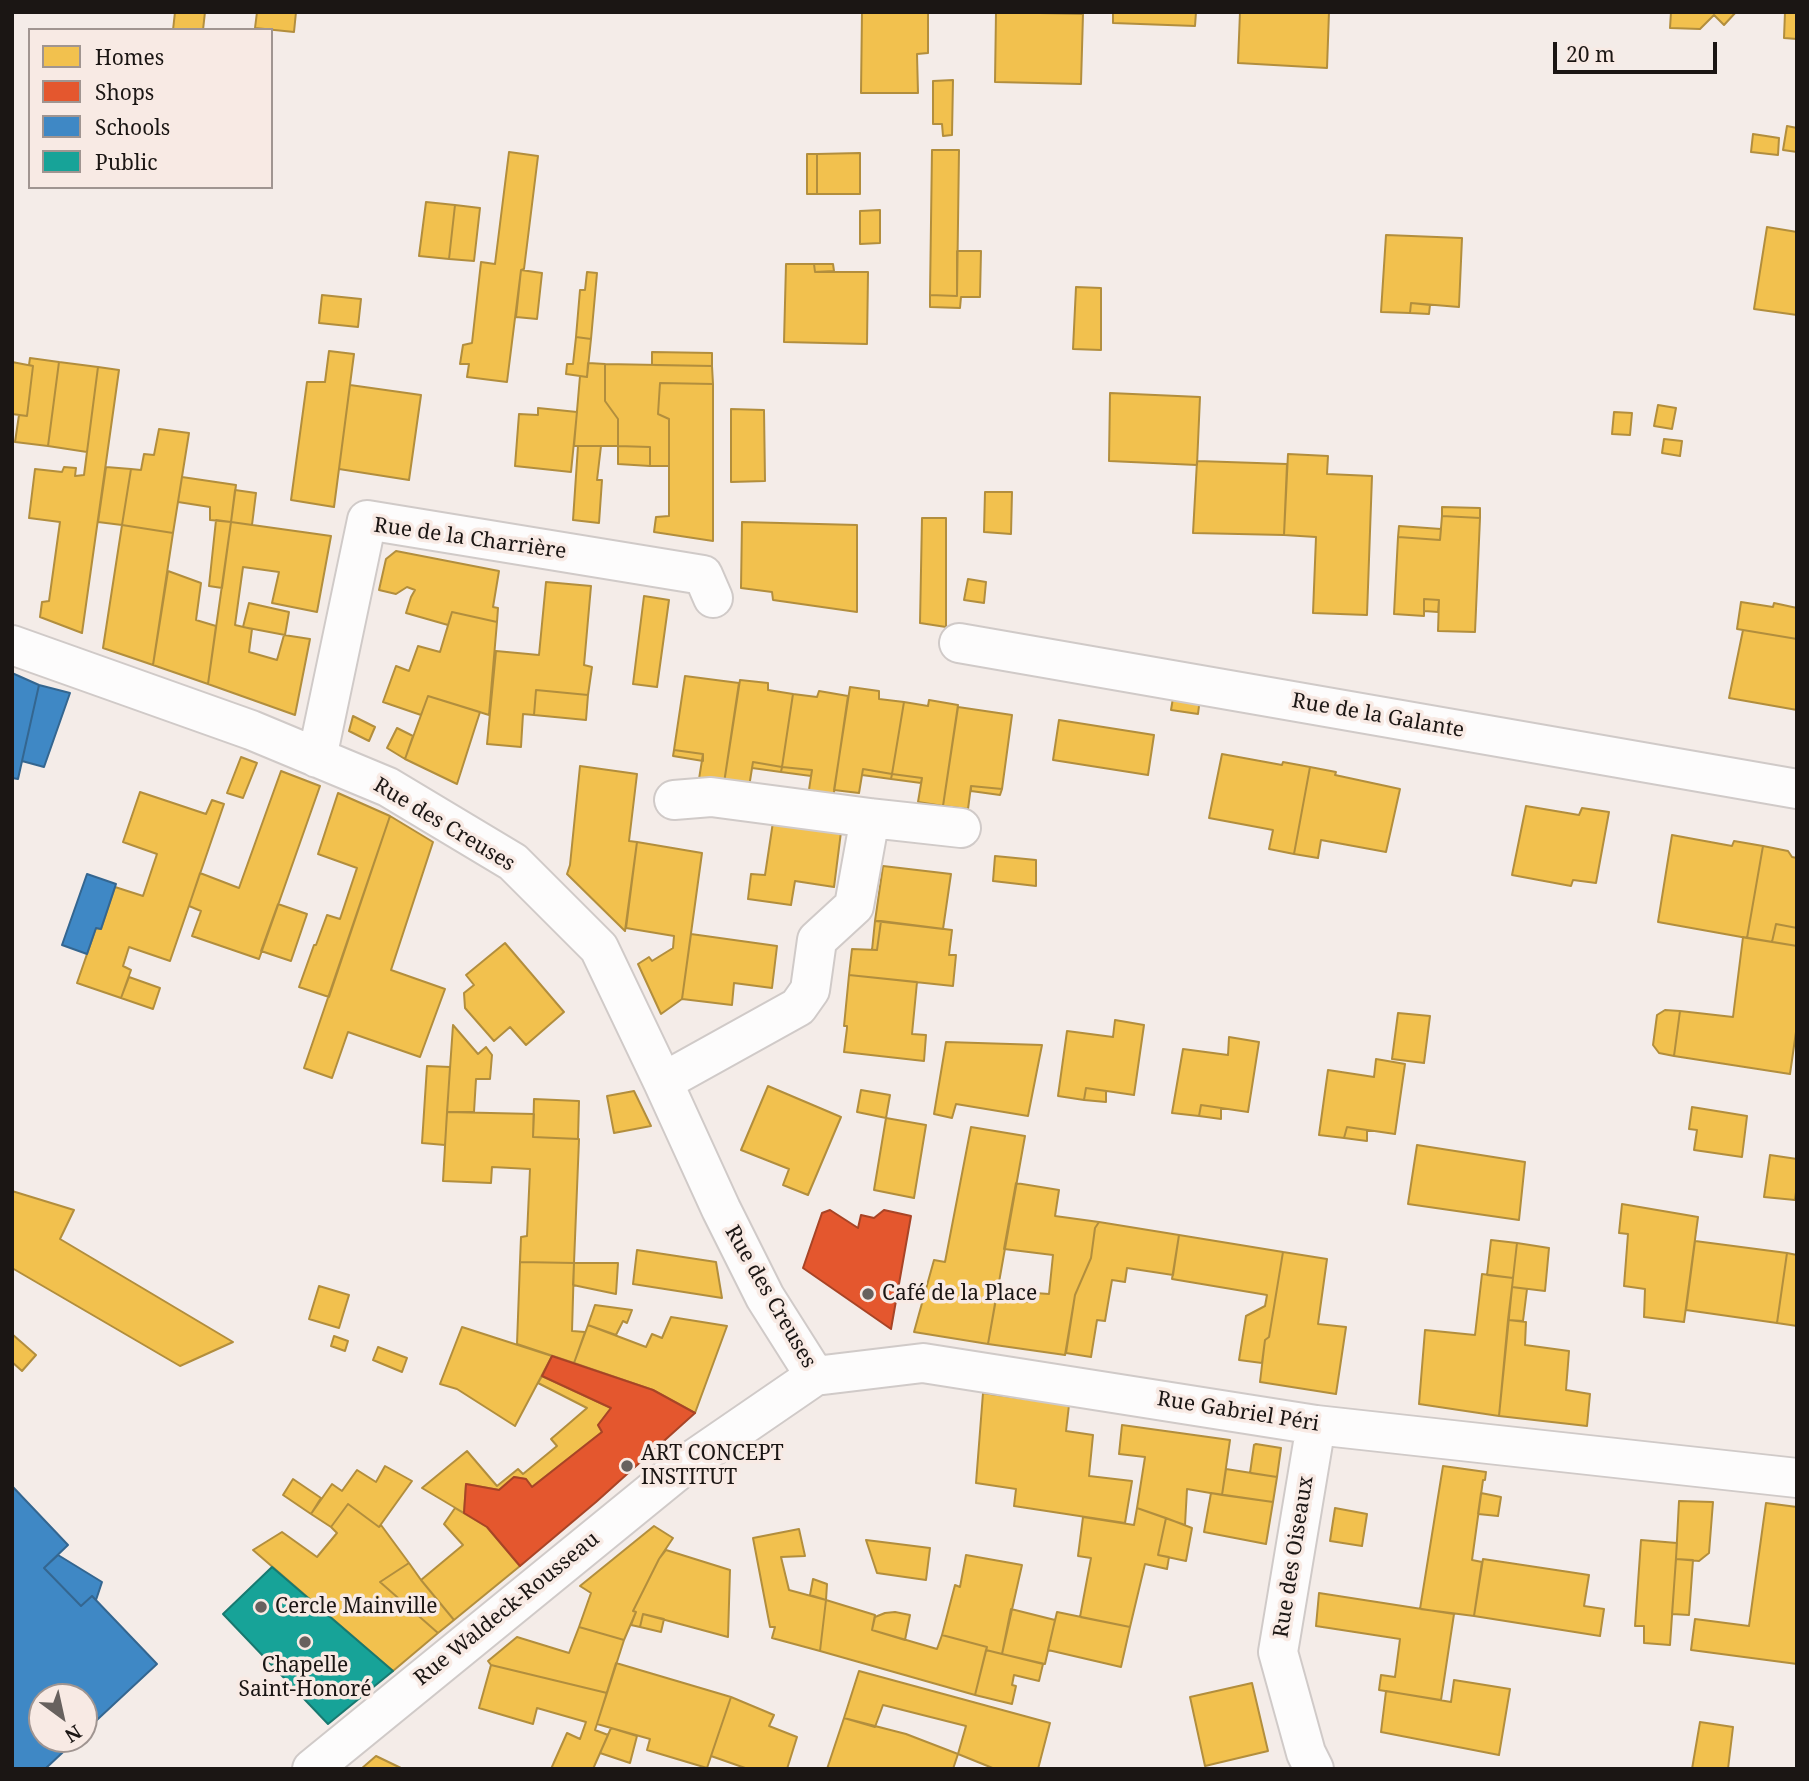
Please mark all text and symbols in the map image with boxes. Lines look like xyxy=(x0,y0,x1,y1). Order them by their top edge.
legend xyxy=(28,28,273,189)
scale bar xyxy=(1557,28,1722,72)
text: 20 m xyxy=(1566,40,1615,68)
text: Homes xyxy=(95,43,164,71)
text: Shops xyxy=(95,78,154,106)
text: Schools xyxy=(95,113,170,141)
text: Public xyxy=(95,148,157,176)
street label: Rue de la Charrière xyxy=(372,513,568,565)
street label: Rue de la Galante xyxy=(1290,688,1466,744)
street label: Rue des Creuses xyxy=(369,773,519,877)
street label: Rue des Creuses xyxy=(719,1221,821,1373)
place label: Café de la Place xyxy=(882,1281,1037,1307)
marker: Café de la Place xyxy=(860,1286,876,1302)
street label: Rue Gabriel Péri xyxy=(1155,1387,1321,1437)
place label: ART CONCEPT INSTITUT xyxy=(641,1441,784,1491)
marker: ART CONCEPT INSTITUT xyxy=(619,1458,635,1474)
street label: Rue des Oiseaux xyxy=(1269,1474,1319,1640)
street label: Rue Waldeck-Rousseau xyxy=(410,1527,604,1691)
place label: Cercle Mainville xyxy=(275,1594,437,1620)
marker: Cercle Mainville xyxy=(253,1599,269,1615)
marker: Chapelle Saint-Honoré xyxy=(297,1634,313,1650)
place label: Chapelle Saint-Honoré xyxy=(239,1653,371,1703)
north arrow xyxy=(28,1683,98,1753)
text: N xyxy=(60,1719,87,1749)

